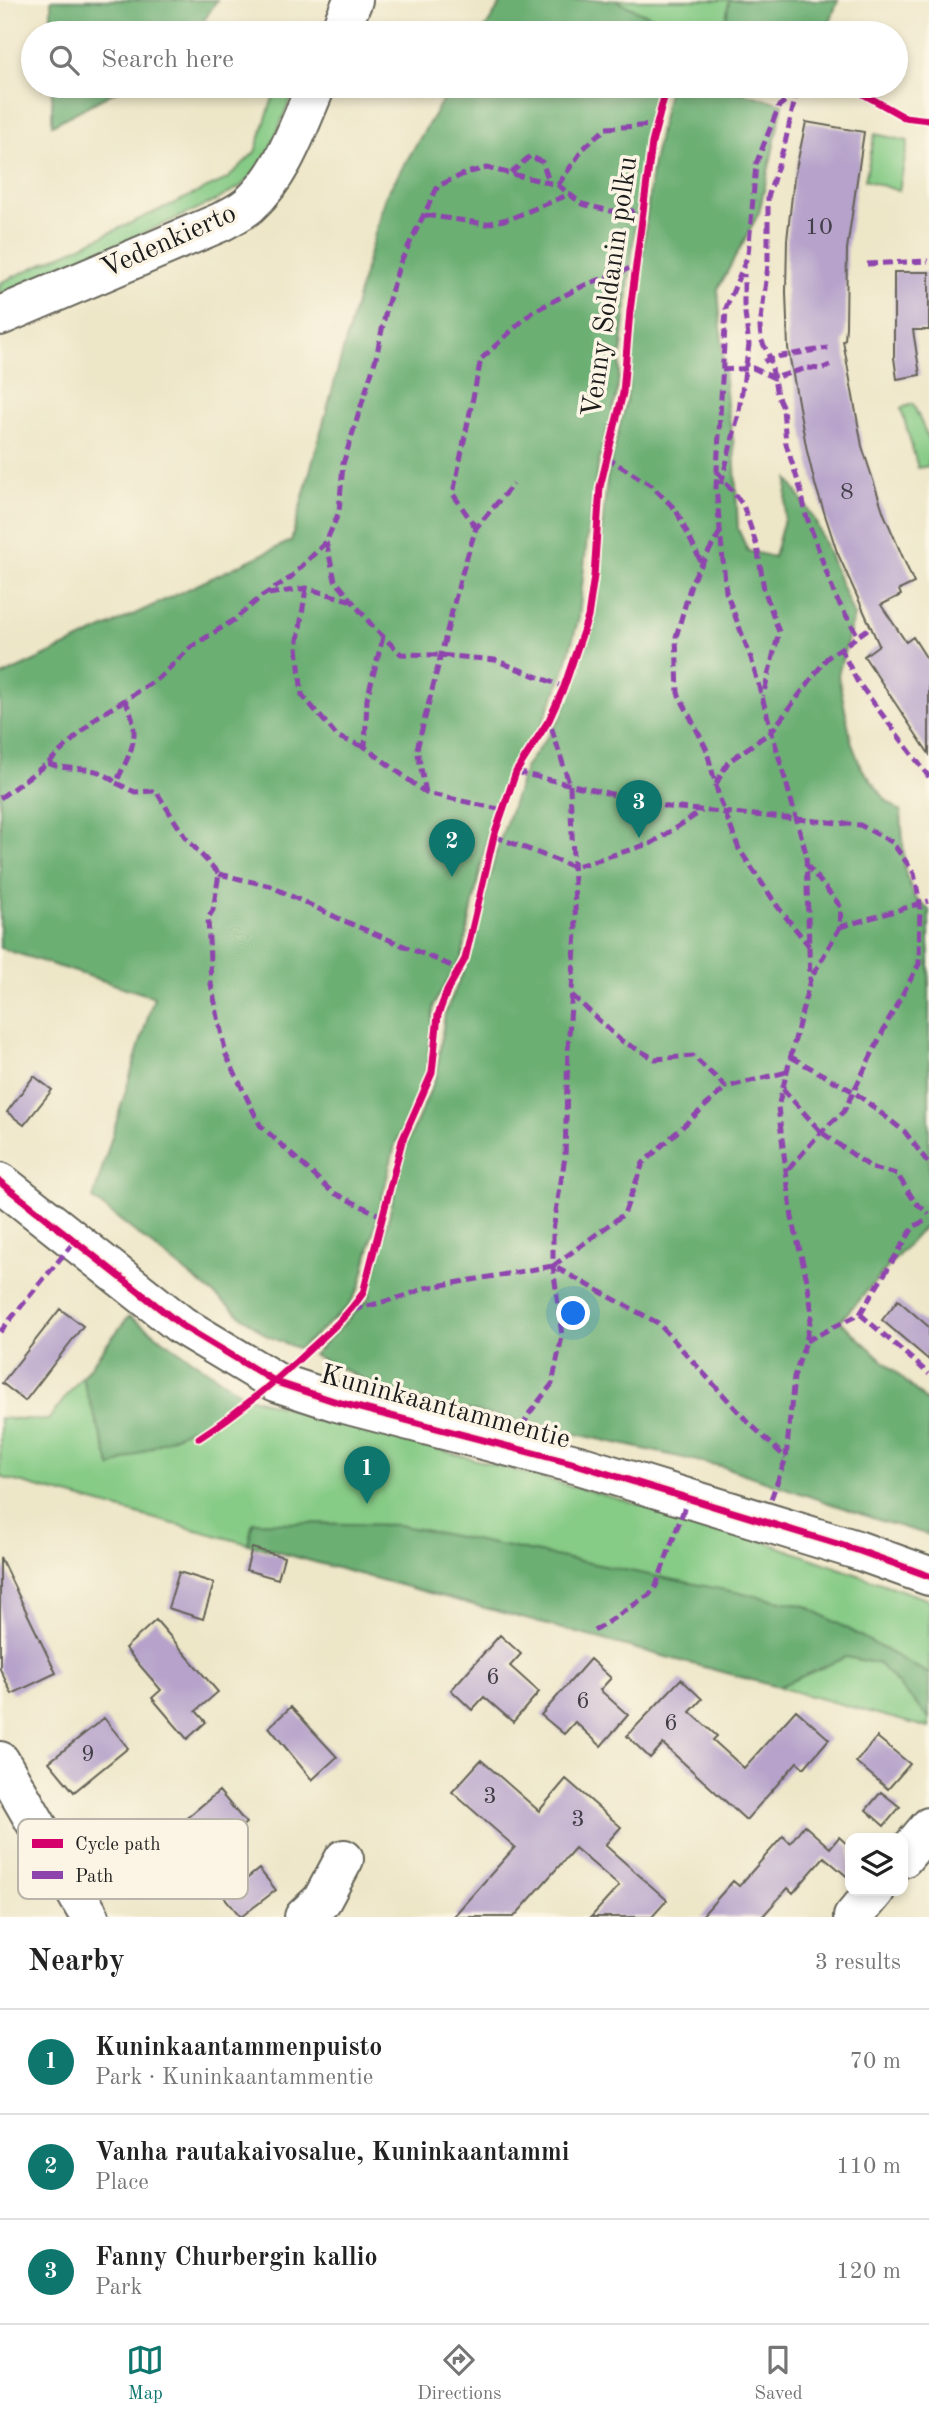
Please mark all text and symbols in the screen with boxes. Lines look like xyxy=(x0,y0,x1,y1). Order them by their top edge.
search box xyxy=(21,21,908,98)
icon: search xyxy=(45,41,83,79)
text: Search here xyxy=(101,47,234,73)
street label: Venny Soldanin polku xyxy=(579,155,643,419)
street label: Vedenkierto xyxy=(97,200,241,284)
house number: 10 xyxy=(805,216,833,240)
house number: 8 xyxy=(840,481,854,505)
pin: 3 xyxy=(616,780,662,838)
pin: 2 xyxy=(429,819,475,877)
your location xyxy=(556,1296,590,1330)
street label: Kuninkaantammentie xyxy=(317,1361,573,1455)
pin: 1 xyxy=(344,1446,390,1504)
house number: 6 xyxy=(486,1666,500,1690)
house number: 6 xyxy=(576,1690,590,1714)
house number: 6 xyxy=(664,1712,678,1736)
house number: 9 xyxy=(81,1743,95,1767)
house number: 3 xyxy=(483,1785,497,1809)
house number: 3 xyxy=(571,1808,585,1832)
legend xyxy=(18,1819,248,1899)
map controls xyxy=(845,1833,908,1896)
button: layers xyxy=(845,1833,908,1896)
text: Cycle path xyxy=(75,1836,161,1855)
text: Path xyxy=(75,1868,113,1887)
text: Nearby xyxy=(28,1947,125,1977)
text: 3 results xyxy=(815,1951,901,1974)
text: Kuninkaantammenpuisto xyxy=(95,2035,382,2061)
text: 1 xyxy=(44,2050,58,2073)
text: 70 m xyxy=(850,2050,901,2073)
text: Park · Kuninkaantammentie xyxy=(95,2066,373,2089)
text: Vanha rautakaivosalue, Kuninkaantammi xyxy=(95,2140,570,2166)
text: 2 xyxy=(44,2155,58,2178)
text: 110 m xyxy=(836,2155,901,2178)
text: Place xyxy=(95,2171,149,2194)
text: Fanny Churbergin kallio xyxy=(95,2245,378,2271)
text: 3 xyxy=(44,2260,58,2283)
text: 120 m xyxy=(836,2260,901,2283)
text: Park xyxy=(95,2276,142,2299)
tab: Map xyxy=(126,2341,164,2406)
tab: Directions xyxy=(417,2341,502,2406)
tab: Saved xyxy=(754,2341,803,2406)

